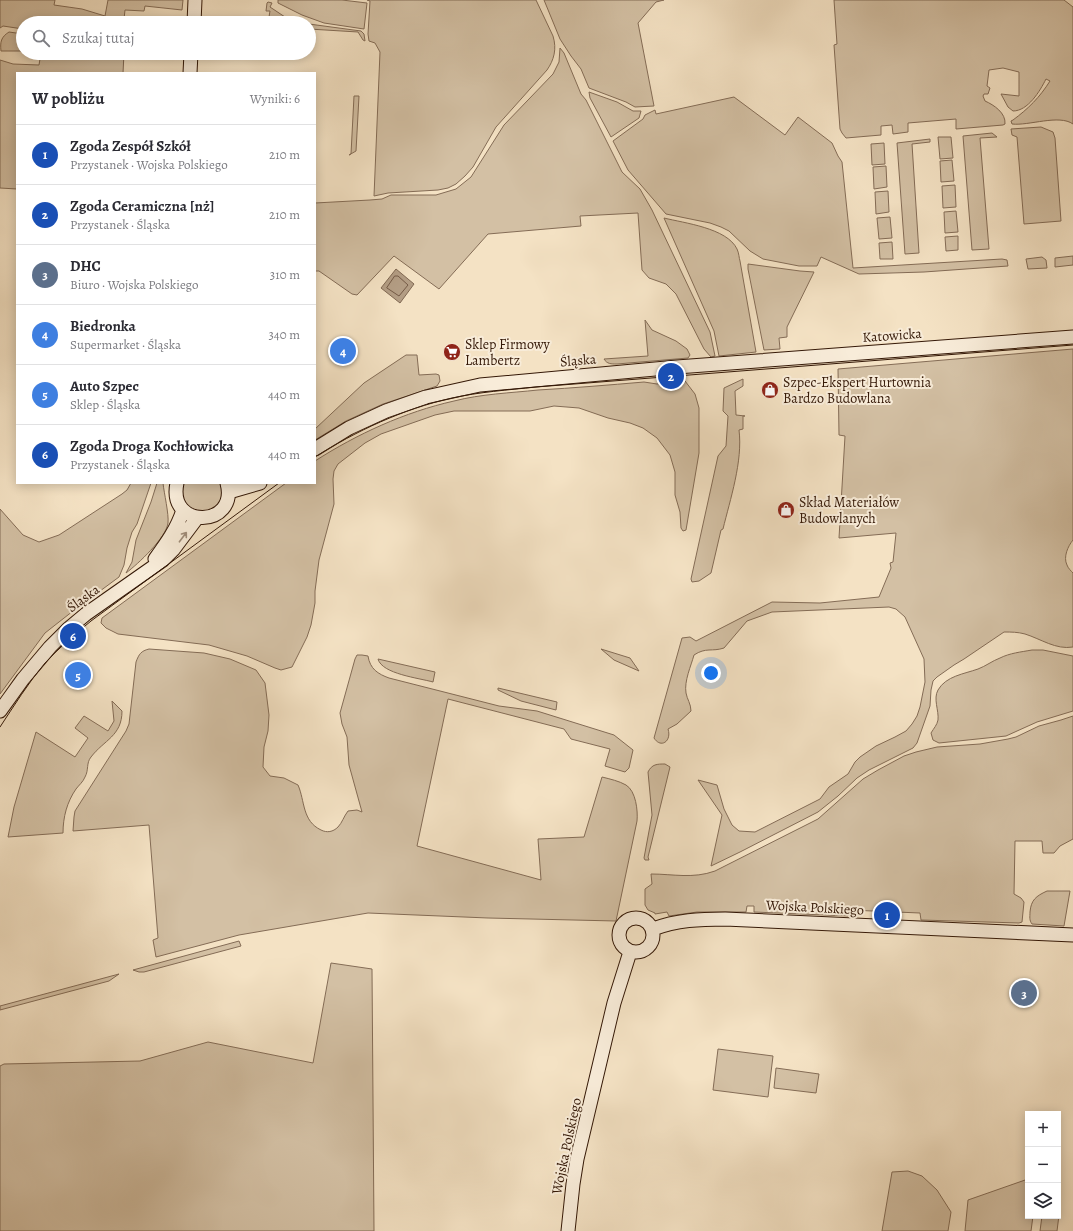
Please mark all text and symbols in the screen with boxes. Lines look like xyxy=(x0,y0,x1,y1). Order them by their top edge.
search box xyxy=(16,16,316,60)
icon: search xyxy=(30,27,52,49)
text: Szukaj tutaj xyxy=(62,28,135,48)
text: W pobliżu xyxy=(32,87,104,110)
text: Wyniki: 6 xyxy=(250,90,300,107)
text: Zgoda Zespół Szkół xyxy=(70,136,191,156)
text: 1 xyxy=(43,146,47,163)
text: 210 m xyxy=(269,146,300,163)
text: Przystanek · Wojska Polskiego xyxy=(70,156,228,173)
text: Zgoda Ceramiczna [nż] xyxy=(70,196,215,216)
text: 2 xyxy=(42,206,48,223)
text: 210 m xyxy=(269,206,300,223)
text: Przystanek · Śląska xyxy=(70,216,170,233)
text: DHC xyxy=(70,256,101,276)
text: 3 xyxy=(42,266,48,283)
text: 310 m xyxy=(270,266,300,283)
text: Biuro · Wojska Polskiego xyxy=(70,276,199,293)
text: Biedronka xyxy=(70,316,136,336)
street label: Katowicka xyxy=(862,324,923,347)
text: 4 xyxy=(42,326,48,343)
text: 340 m xyxy=(268,326,300,343)
place label: Sklep Firmowy Lambertz xyxy=(465,335,551,370)
text: Supermarket · Śląska xyxy=(70,336,181,353)
pin: 4 xyxy=(330,336,356,366)
supermarket icon: Sklep Firmowy Lambertz xyxy=(442,342,462,362)
street label: Śląska xyxy=(559,349,597,372)
pin: 2 xyxy=(658,361,684,391)
place label: Szpec-Ekspert Hurtownia Bardzo Budowlana xyxy=(783,373,932,408)
text: Auto Szpec xyxy=(70,376,139,396)
shop icon: Szpec-Ekspert Hurtownia Bardzo Budowlana xyxy=(760,380,780,400)
text: 5 xyxy=(42,386,48,403)
text: 440 m xyxy=(268,386,300,403)
text: Sklep · Śląska xyxy=(70,396,140,413)
text: Zgoda Droga Kochłowicka xyxy=(70,436,234,456)
text: 6 xyxy=(42,446,48,463)
text: 440 m xyxy=(268,446,300,463)
text: Przystanek · Śląska xyxy=(70,456,170,473)
place label: Skład Materiałów Budowlanych xyxy=(799,493,899,528)
shop icon: Skład Materiałów Budowlanych xyxy=(776,500,796,520)
one-way arrow xyxy=(179,532,187,543)
street label: Śląska xyxy=(63,580,104,617)
pin: 6 xyxy=(60,621,86,651)
pin: 5 xyxy=(65,660,91,690)
your location xyxy=(701,663,721,683)
street label: Wojska Polskiego xyxy=(764,895,865,920)
pin: 1 xyxy=(874,900,900,930)
pin: 3 xyxy=(1011,978,1037,1008)
street label: Wojska Polskiego xyxy=(547,1096,586,1197)
map controls xyxy=(1025,1111,1061,1219)
button: + xyxy=(1025,1111,1061,1147)
button: − xyxy=(1025,1147,1061,1183)
button: layers xyxy=(1025,1183,1061,1219)

